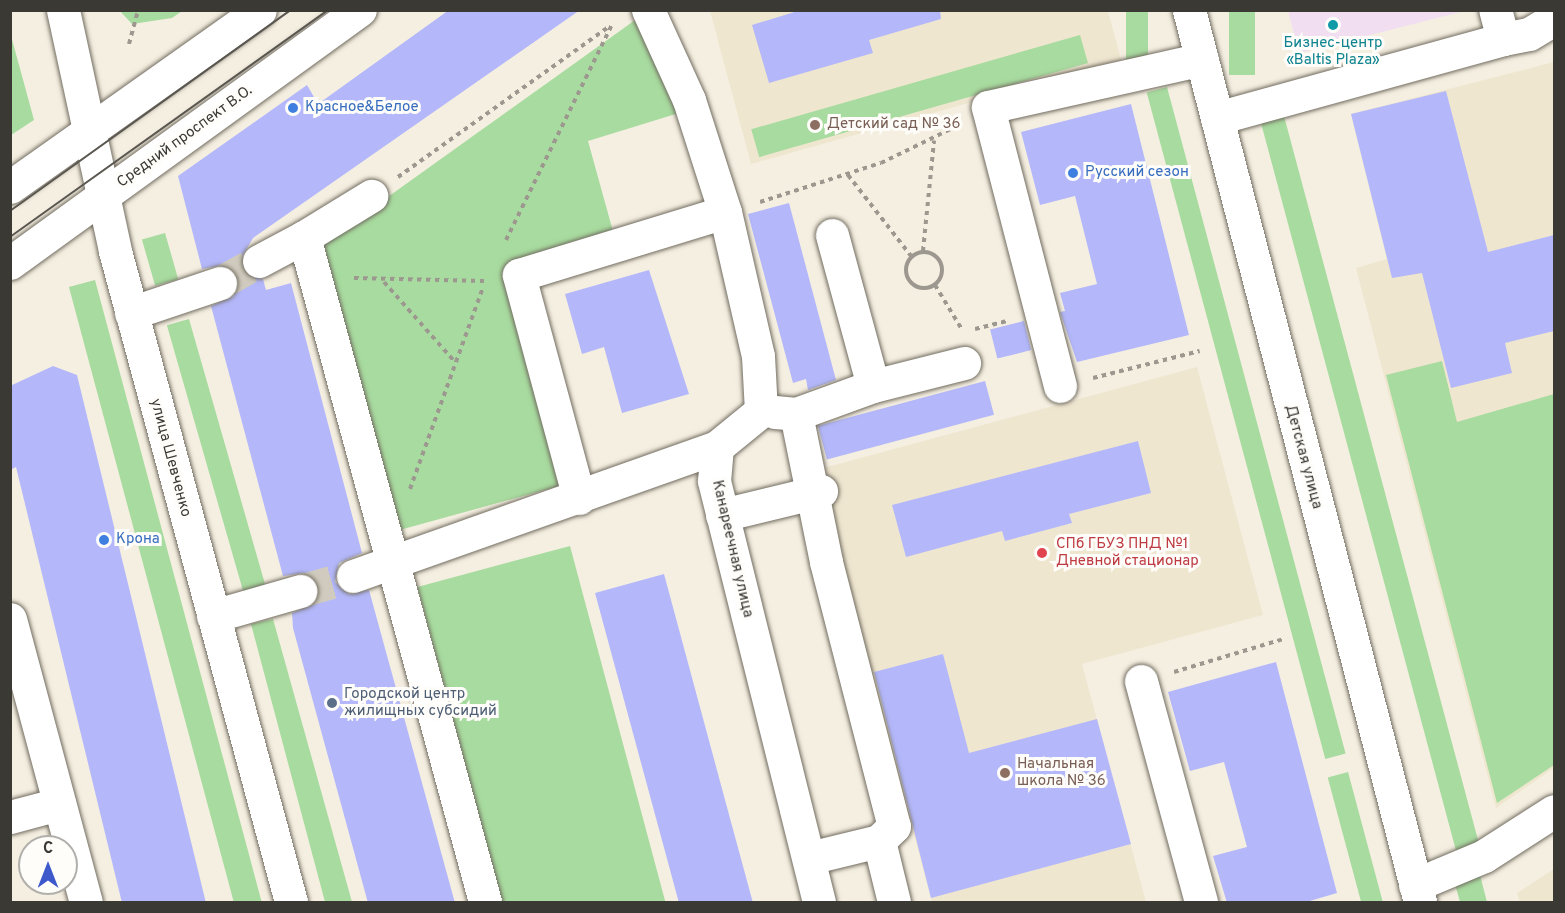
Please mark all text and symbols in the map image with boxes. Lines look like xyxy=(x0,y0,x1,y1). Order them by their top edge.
marker: Бизнес-центр «Baltis Plaza» xyxy=(1326,18,1340,32)
place label: Бизнес-центр «Baltis Plaza» xyxy=(1284,34,1382,69)
street label: Средний проспект В.О. xyxy=(114,82,256,192)
place label: Красное&Белое xyxy=(305,99,419,117)
marker: Красное&Белое xyxy=(286,101,300,115)
place label: Детский сад № 36 xyxy=(827,116,960,134)
marker: Детский сад № 36 xyxy=(808,118,822,132)
place label: Русский сезон xyxy=(1085,164,1189,182)
marker: Русский сезон xyxy=(1066,166,1080,180)
street label: улица Шевченко xyxy=(146,397,194,519)
street label: Детская улица xyxy=(1280,403,1326,511)
street label: Канареечная улица xyxy=(707,479,757,619)
place label: Крона xyxy=(116,531,160,549)
marker: Крона xyxy=(97,533,111,547)
place label: СПб ГБУЗ ПНД №1 Дневной стационар xyxy=(1056,535,1199,570)
marker: СПб ГБУЗ ПНД №1 Дневной стационар xyxy=(1033,544,1051,562)
place label: Городской центр жилищных субсидий xyxy=(344,685,497,720)
marker: Городской центр жилищных субсидий xyxy=(325,696,339,710)
place label: Начальная школа № 36 xyxy=(1017,755,1106,790)
marker: Начальная школа № 36 xyxy=(998,766,1012,780)
north arrow xyxy=(18,835,78,895)
text: С xyxy=(43,839,53,859)

